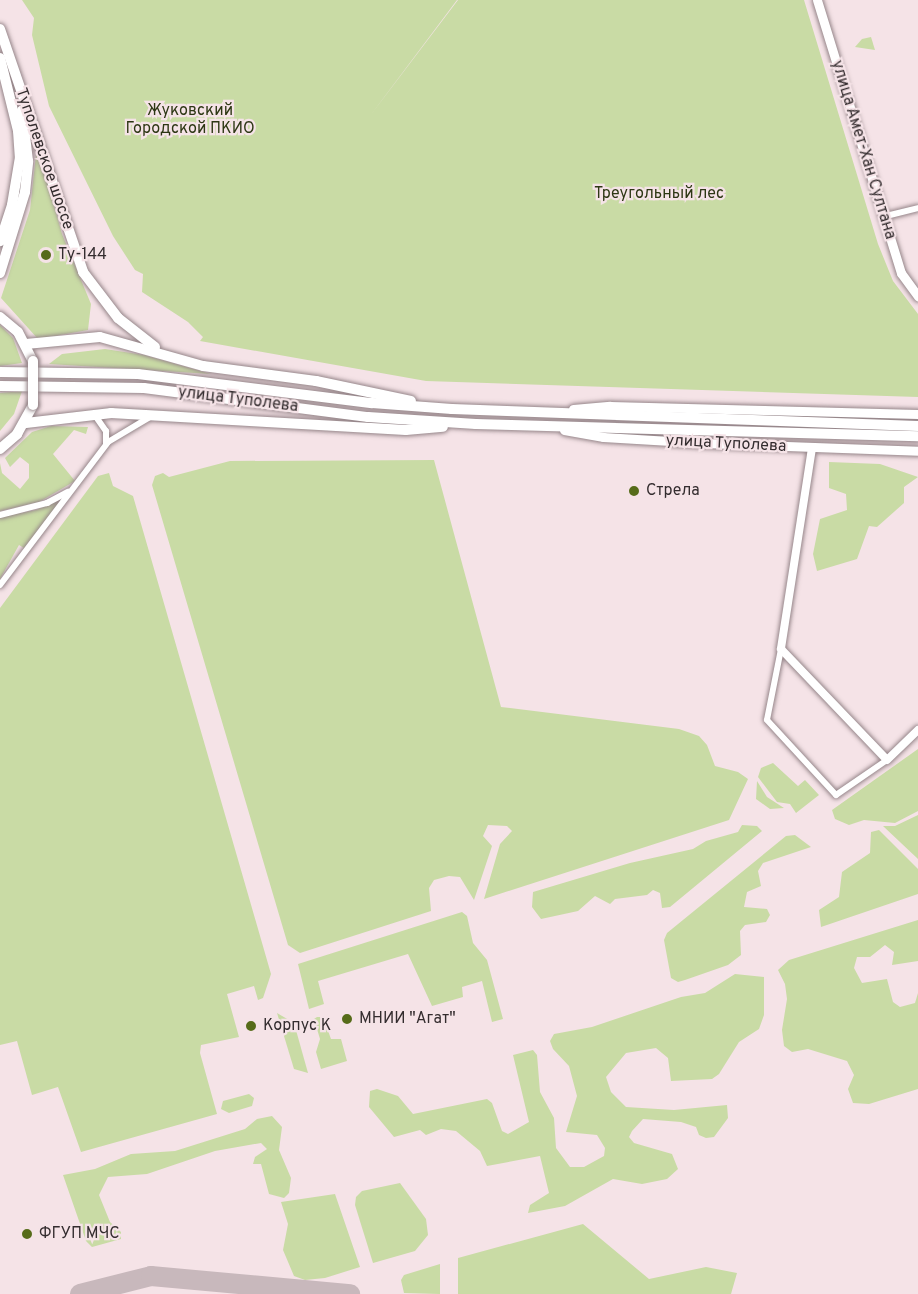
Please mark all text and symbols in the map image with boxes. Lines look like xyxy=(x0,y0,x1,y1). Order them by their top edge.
street label: улица Амет-Хан Султана xyxy=(827,58,899,242)
street label: Туполевское шоссе xyxy=(11,86,77,232)
park label: Жуковский Городской ПКИО xyxy=(125,101,255,139)
park label: Треугольный лес xyxy=(594,184,724,204)
place label: Ty-144 xyxy=(58,245,107,265)
marker: Ty-144 xyxy=(39,248,53,262)
street label: улица Туполева xyxy=(177,383,299,417)
street label: улица Туполева xyxy=(665,431,787,457)
place label: Стрела xyxy=(646,481,700,501)
marker: Стрела xyxy=(627,484,641,498)
place label: МНИИ "Агат" xyxy=(359,1009,456,1029)
marker: МНИИ "Агат" xyxy=(340,1012,354,1026)
place label: Корпус К xyxy=(263,1016,331,1036)
marker: Корпус К xyxy=(244,1019,258,1033)
place label: ФГУП МЧС xyxy=(39,1224,120,1244)
marker: ФГУП МЧС xyxy=(20,1227,34,1241)

